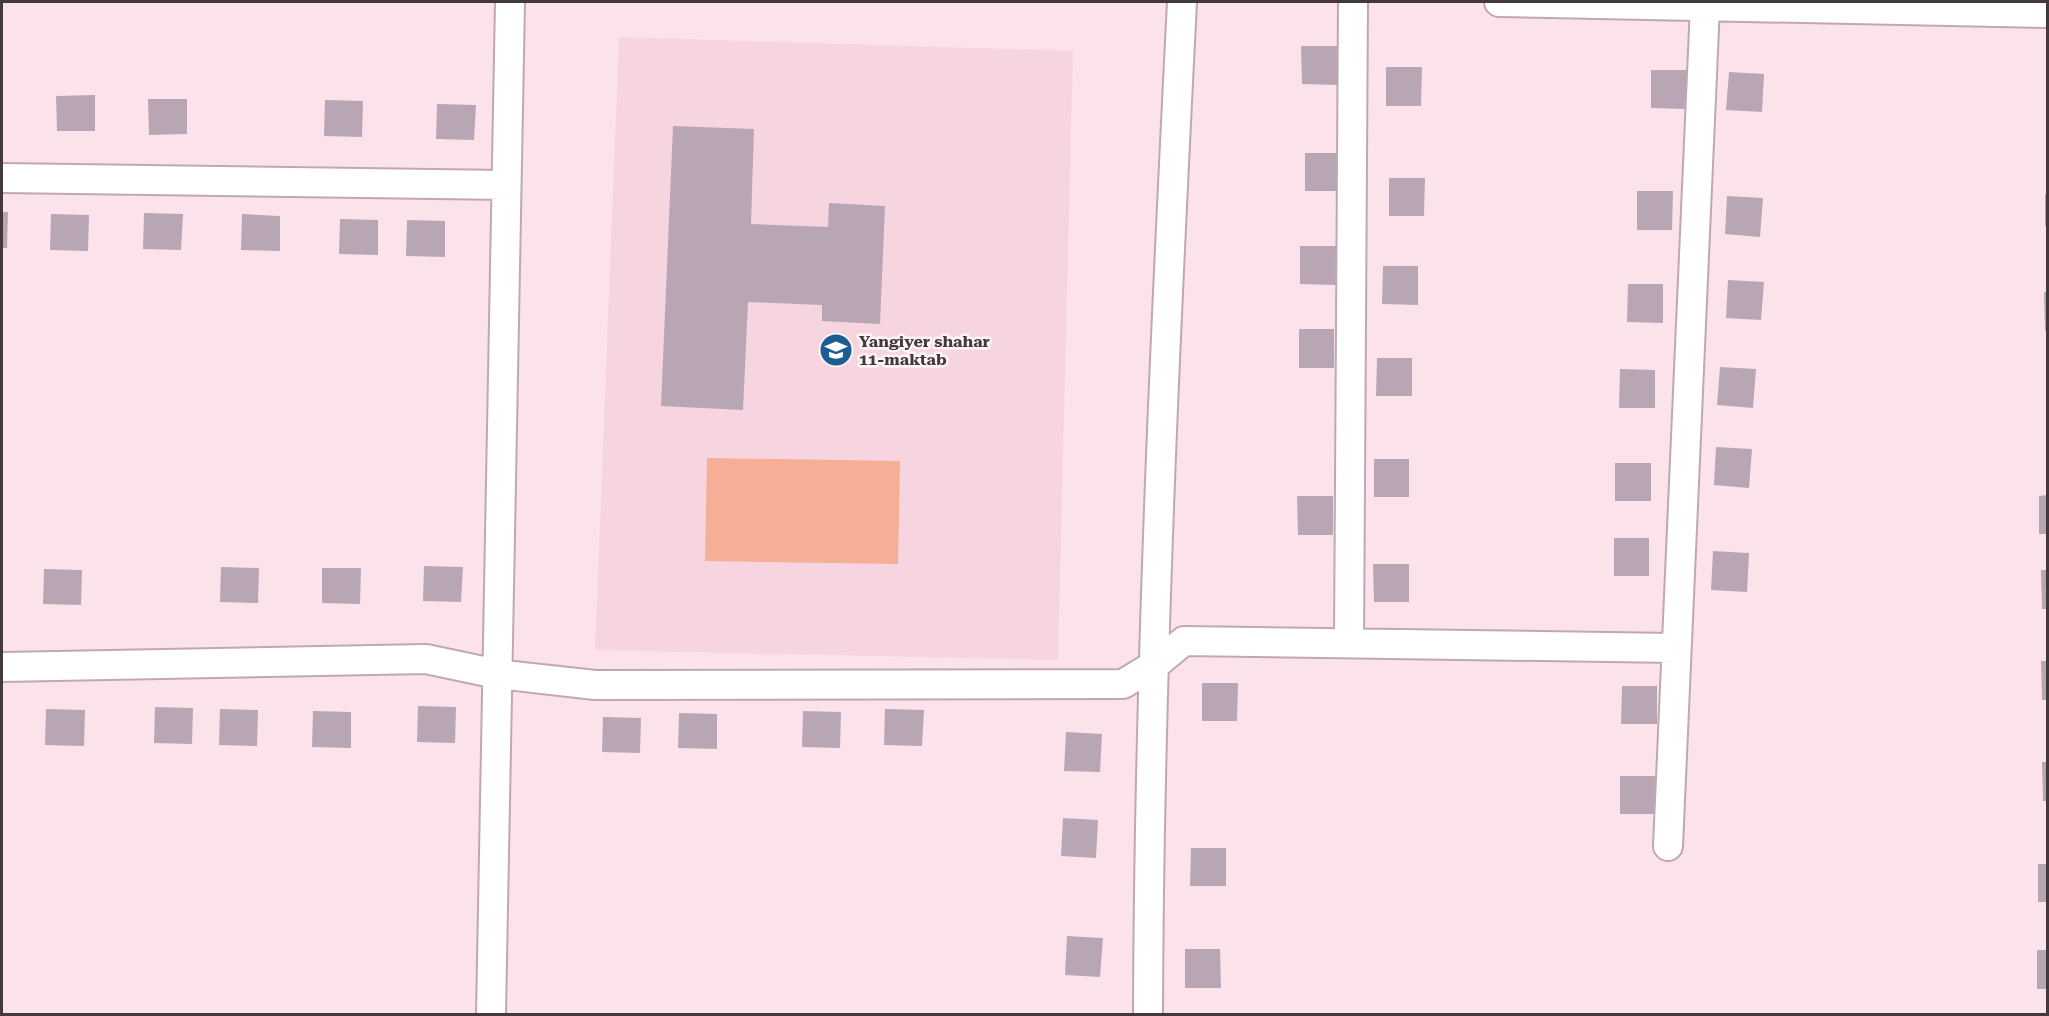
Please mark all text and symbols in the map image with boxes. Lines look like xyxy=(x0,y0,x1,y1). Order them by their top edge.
school or university icon: Yangiyer shahar 11-maktab xyxy=(818,332,854,368)
place label: Yangiyer shahar 11-maktab xyxy=(859,332,990,369)

